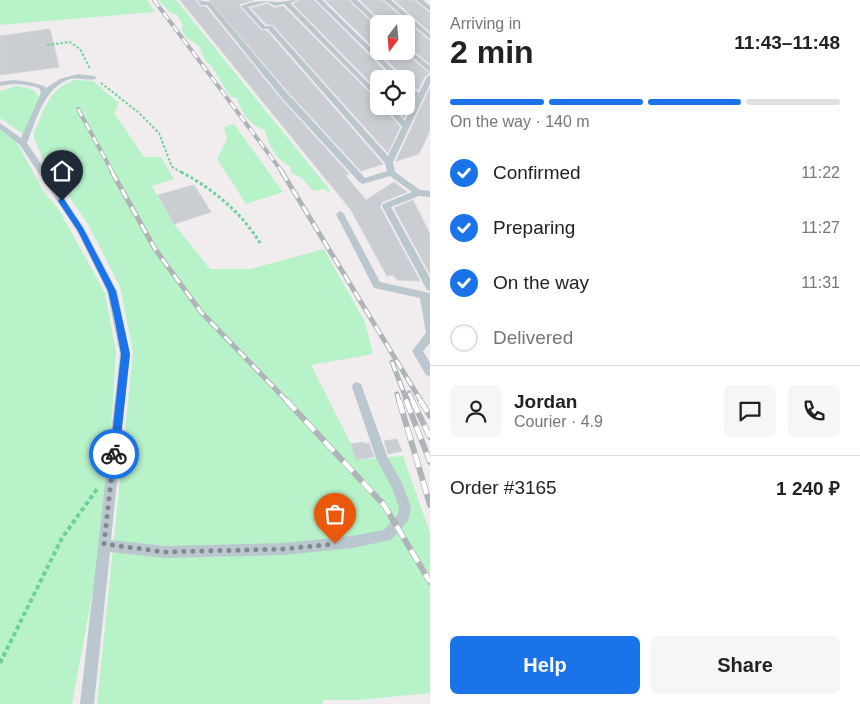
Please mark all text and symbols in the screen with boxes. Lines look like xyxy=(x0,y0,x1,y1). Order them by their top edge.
north arrow xyxy=(370,15,415,60)
map controls xyxy=(370,15,415,115)
text: Arriving in xyxy=(450,15,521,32)
text: 11:43–11:48 xyxy=(734,32,840,53)
text: 2 min xyxy=(450,34,534,70)
button: locate xyxy=(370,70,415,115)
text: On the way · 140 m xyxy=(450,113,590,130)
pin xyxy=(41,150,83,201)
icon: home xyxy=(48,157,76,185)
icon: check xyxy=(450,159,478,187)
text: Confirmed xyxy=(493,162,581,183)
text: 11:22 xyxy=(801,164,840,181)
icon: check xyxy=(450,214,478,242)
text: Preparing xyxy=(493,217,575,238)
text: 11:27 xyxy=(801,219,840,236)
icon: check xyxy=(450,269,478,297)
text: On the way xyxy=(493,272,589,293)
text: 11:31 xyxy=(801,274,840,291)
text: Delivered xyxy=(493,327,573,348)
button: person xyxy=(450,385,502,437)
button: chat xyxy=(724,385,776,437)
button: phone xyxy=(788,385,840,437)
text: Jordan xyxy=(514,391,577,412)
text: Courier · 4.9 xyxy=(514,413,603,430)
courier xyxy=(89,429,139,479)
icon: bike xyxy=(100,440,128,468)
text: Order #3165 xyxy=(450,477,557,498)
text: 1 240 ₽ xyxy=(776,478,840,499)
pin xyxy=(314,493,356,544)
icon: bag xyxy=(321,500,349,528)
button: Help xyxy=(450,636,640,694)
button: Share xyxy=(650,636,840,694)

